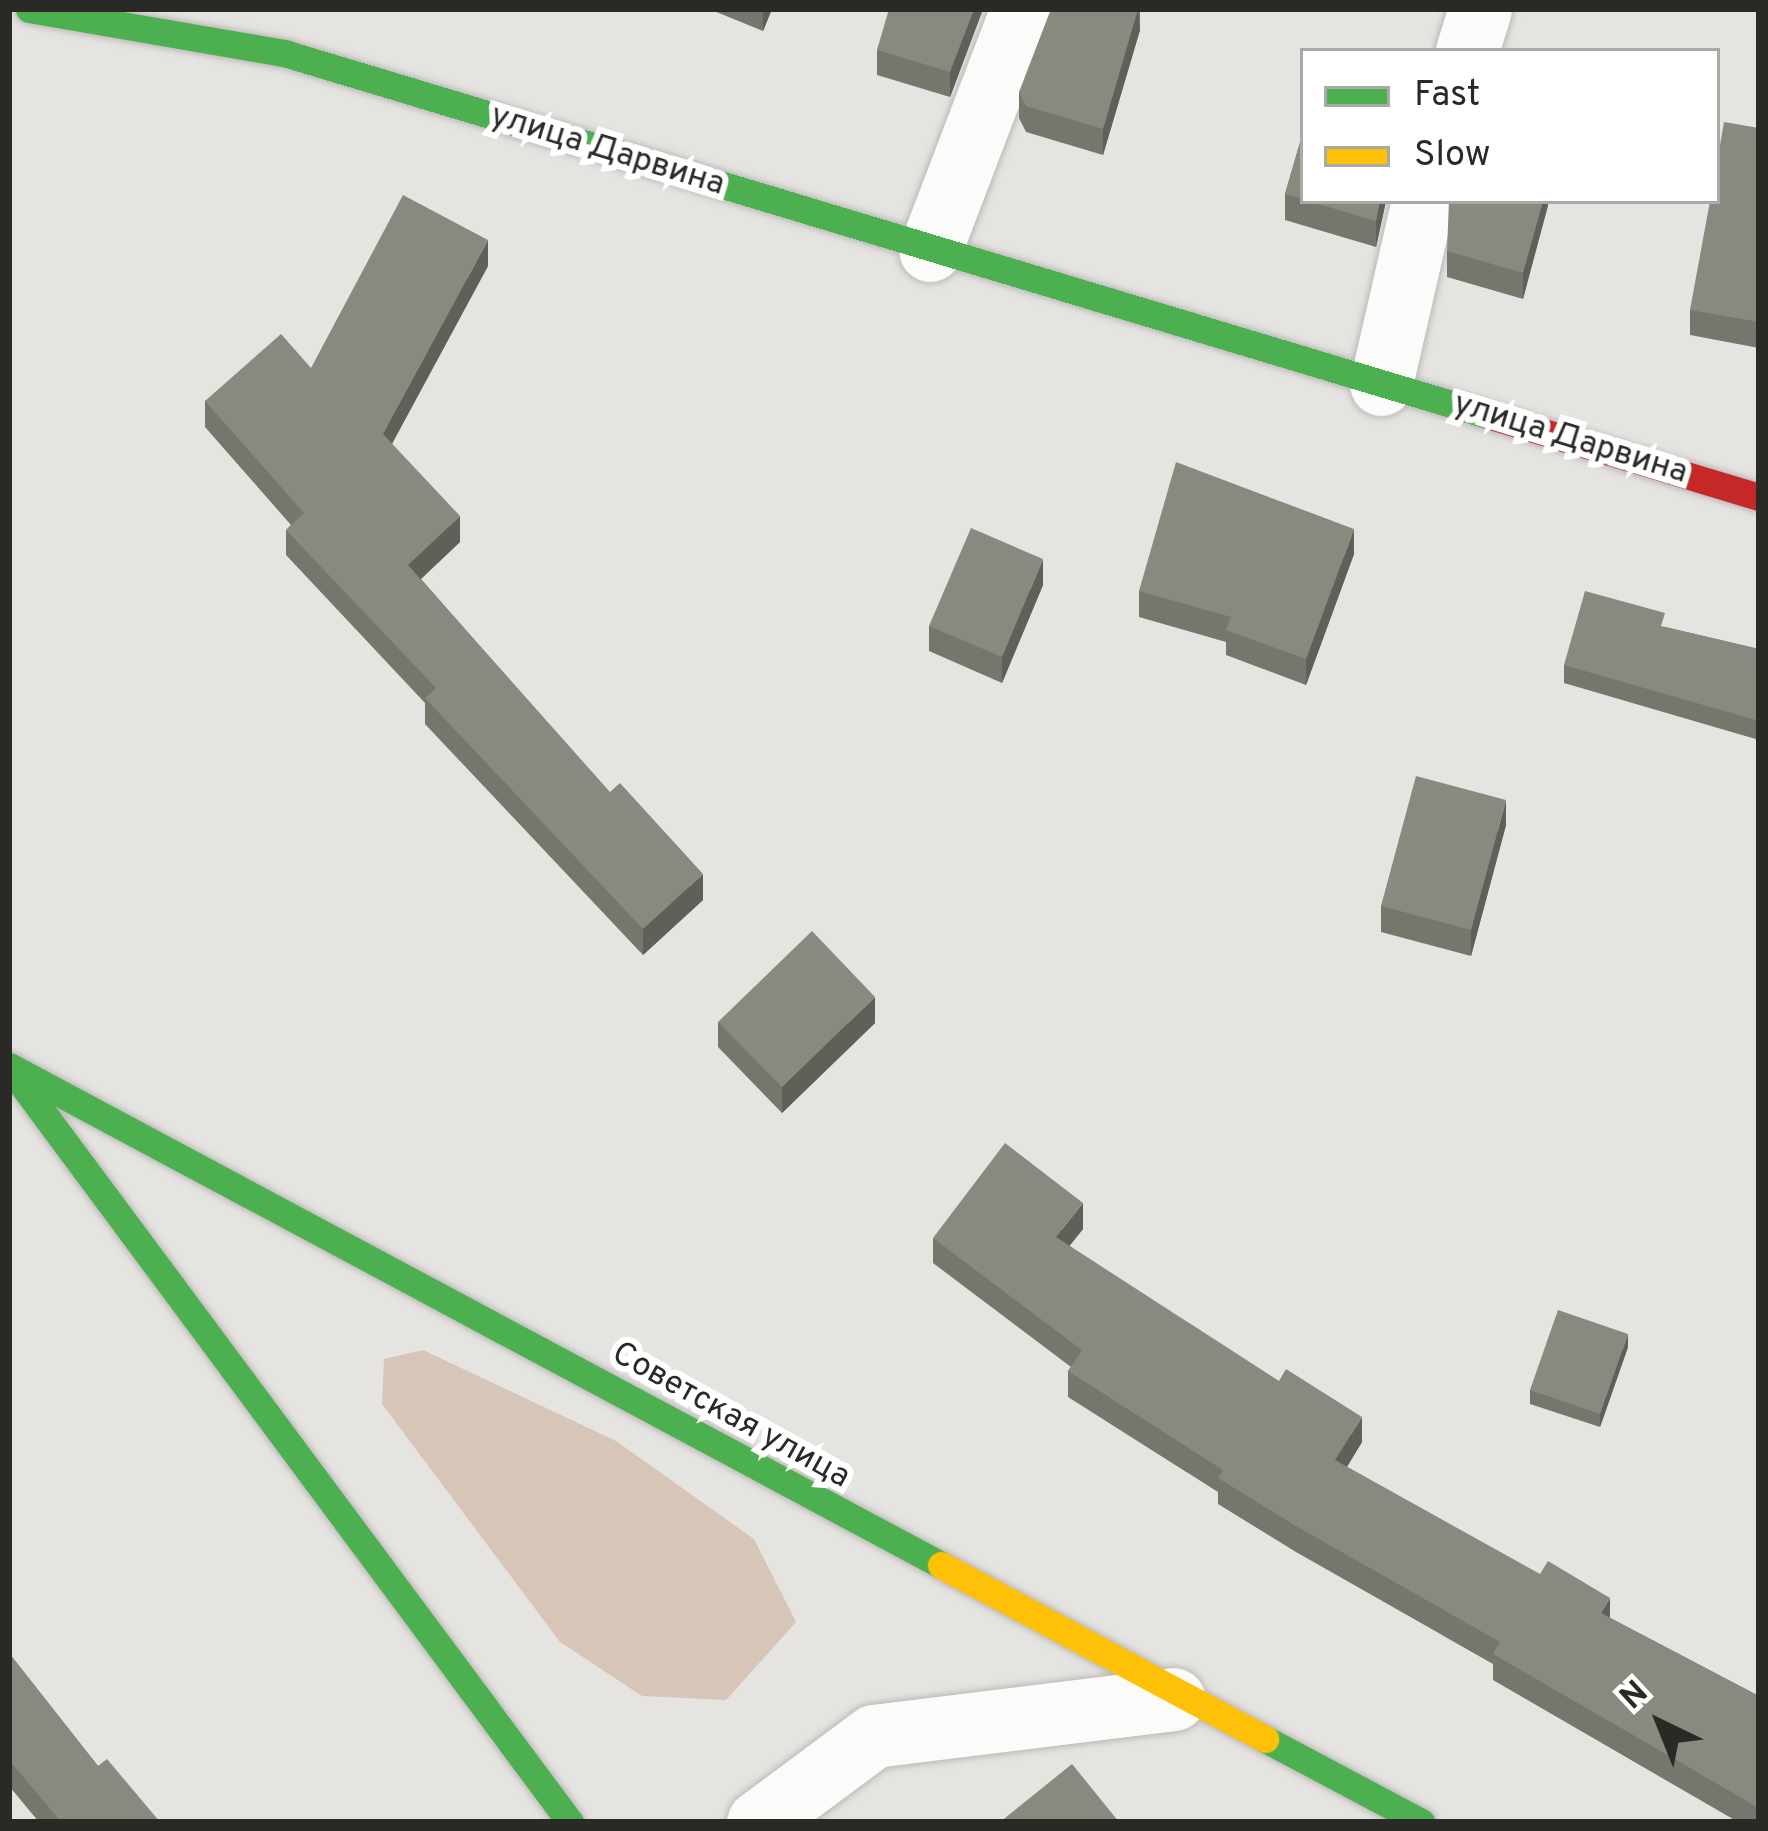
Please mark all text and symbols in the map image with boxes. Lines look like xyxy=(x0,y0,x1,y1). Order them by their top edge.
legend xyxy=(1300,48,1720,204)
text: Fast xyxy=(1414,73,1480,119)
street label: улица Дарвина xyxy=(485,98,729,206)
text: Slow xyxy=(1414,133,1490,179)
street label: улица Дарвина xyxy=(1448,386,1692,494)
street label: Советская улица xyxy=(604,1335,856,1499)
north arrow xyxy=(1600,1663,1720,1783)
text: N xyxy=(1612,1673,1658,1720)

